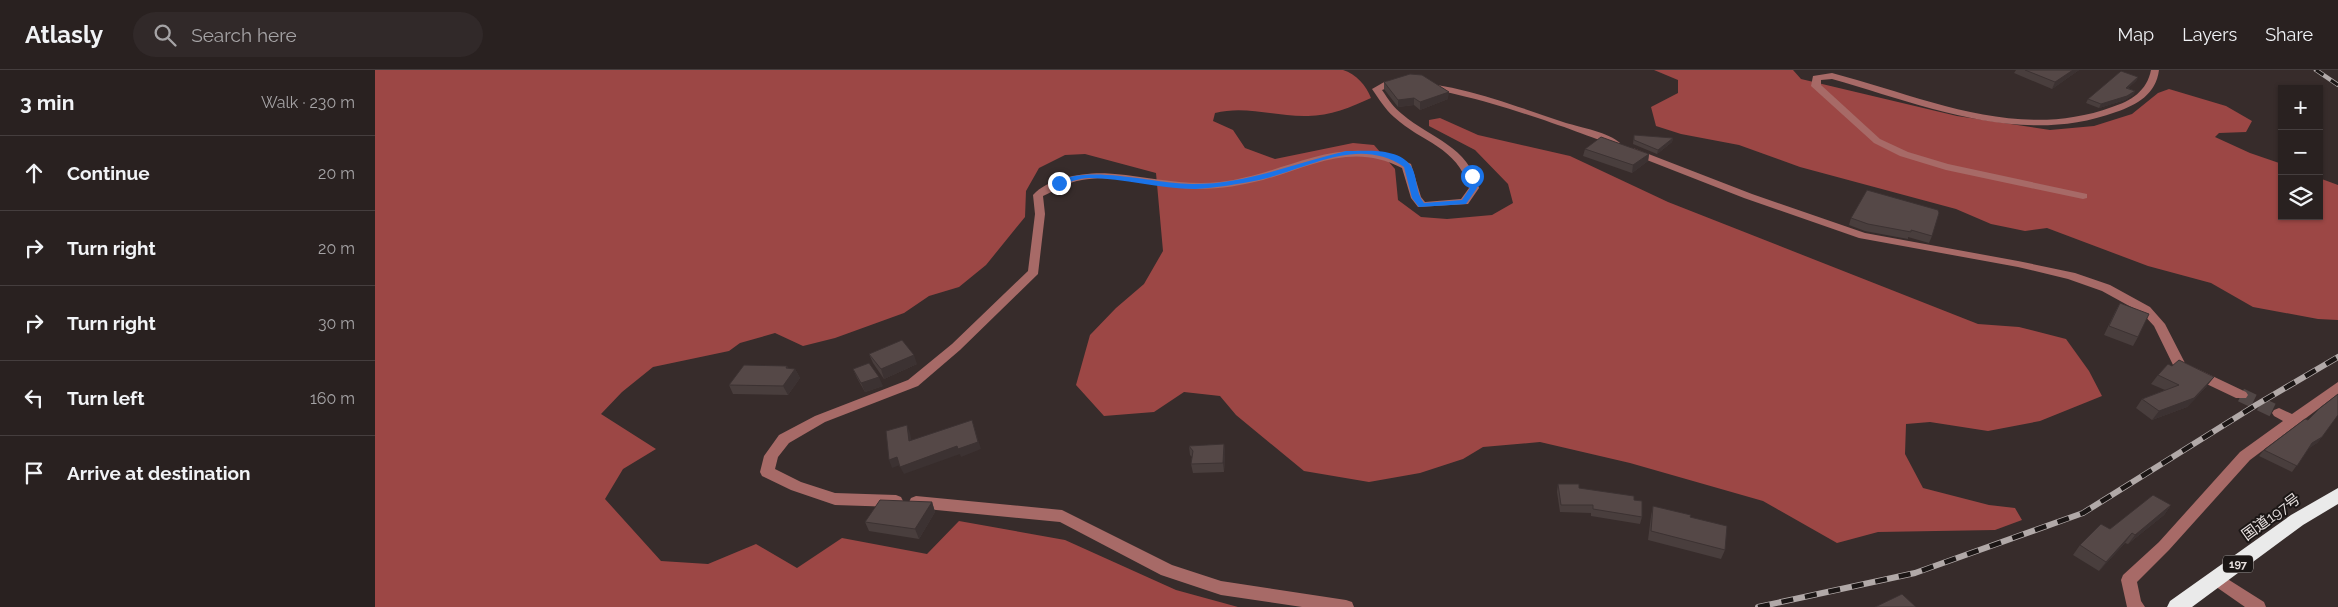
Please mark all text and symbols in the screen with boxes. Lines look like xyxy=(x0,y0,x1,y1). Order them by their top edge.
search box xyxy=(133,12,483,57)
text: Atlasly xyxy=(25,20,103,49)
icon: search xyxy=(151,21,179,49)
text: Search here xyxy=(191,24,297,46)
text: Map xyxy=(2118,24,2154,45)
text: Layers xyxy=(2182,24,2237,45)
text: Share xyxy=(2265,24,2313,45)
map controls xyxy=(2278,85,2323,220)
button: + xyxy=(2278,85,2323,130)
text: 3 min xyxy=(20,90,74,115)
text: Walk · 230 m xyxy=(261,93,355,112)
button: − xyxy=(2278,130,2323,175)
icon: ahead xyxy=(20,159,48,187)
text: Continue xyxy=(67,162,150,184)
text: 20 m xyxy=(318,164,355,183)
route start xyxy=(1461,165,1484,188)
route end xyxy=(1048,172,1071,195)
button: layers xyxy=(2278,175,2323,220)
icon: right xyxy=(20,234,48,262)
text: Turn right xyxy=(67,237,156,259)
text: 20 m xyxy=(318,239,355,258)
icon: right xyxy=(20,309,48,337)
text: Turn right xyxy=(67,312,156,334)
text: 30 m xyxy=(318,314,355,333)
icon: left xyxy=(20,384,48,412)
text: Turn left xyxy=(67,387,144,409)
text: 160 m xyxy=(310,389,355,408)
icon: arrive xyxy=(20,459,48,487)
text: Arrive at destination xyxy=(67,462,251,484)
street label: 国道197号 xyxy=(2238,490,2304,544)
road number: 197 xyxy=(2223,556,2253,572)

